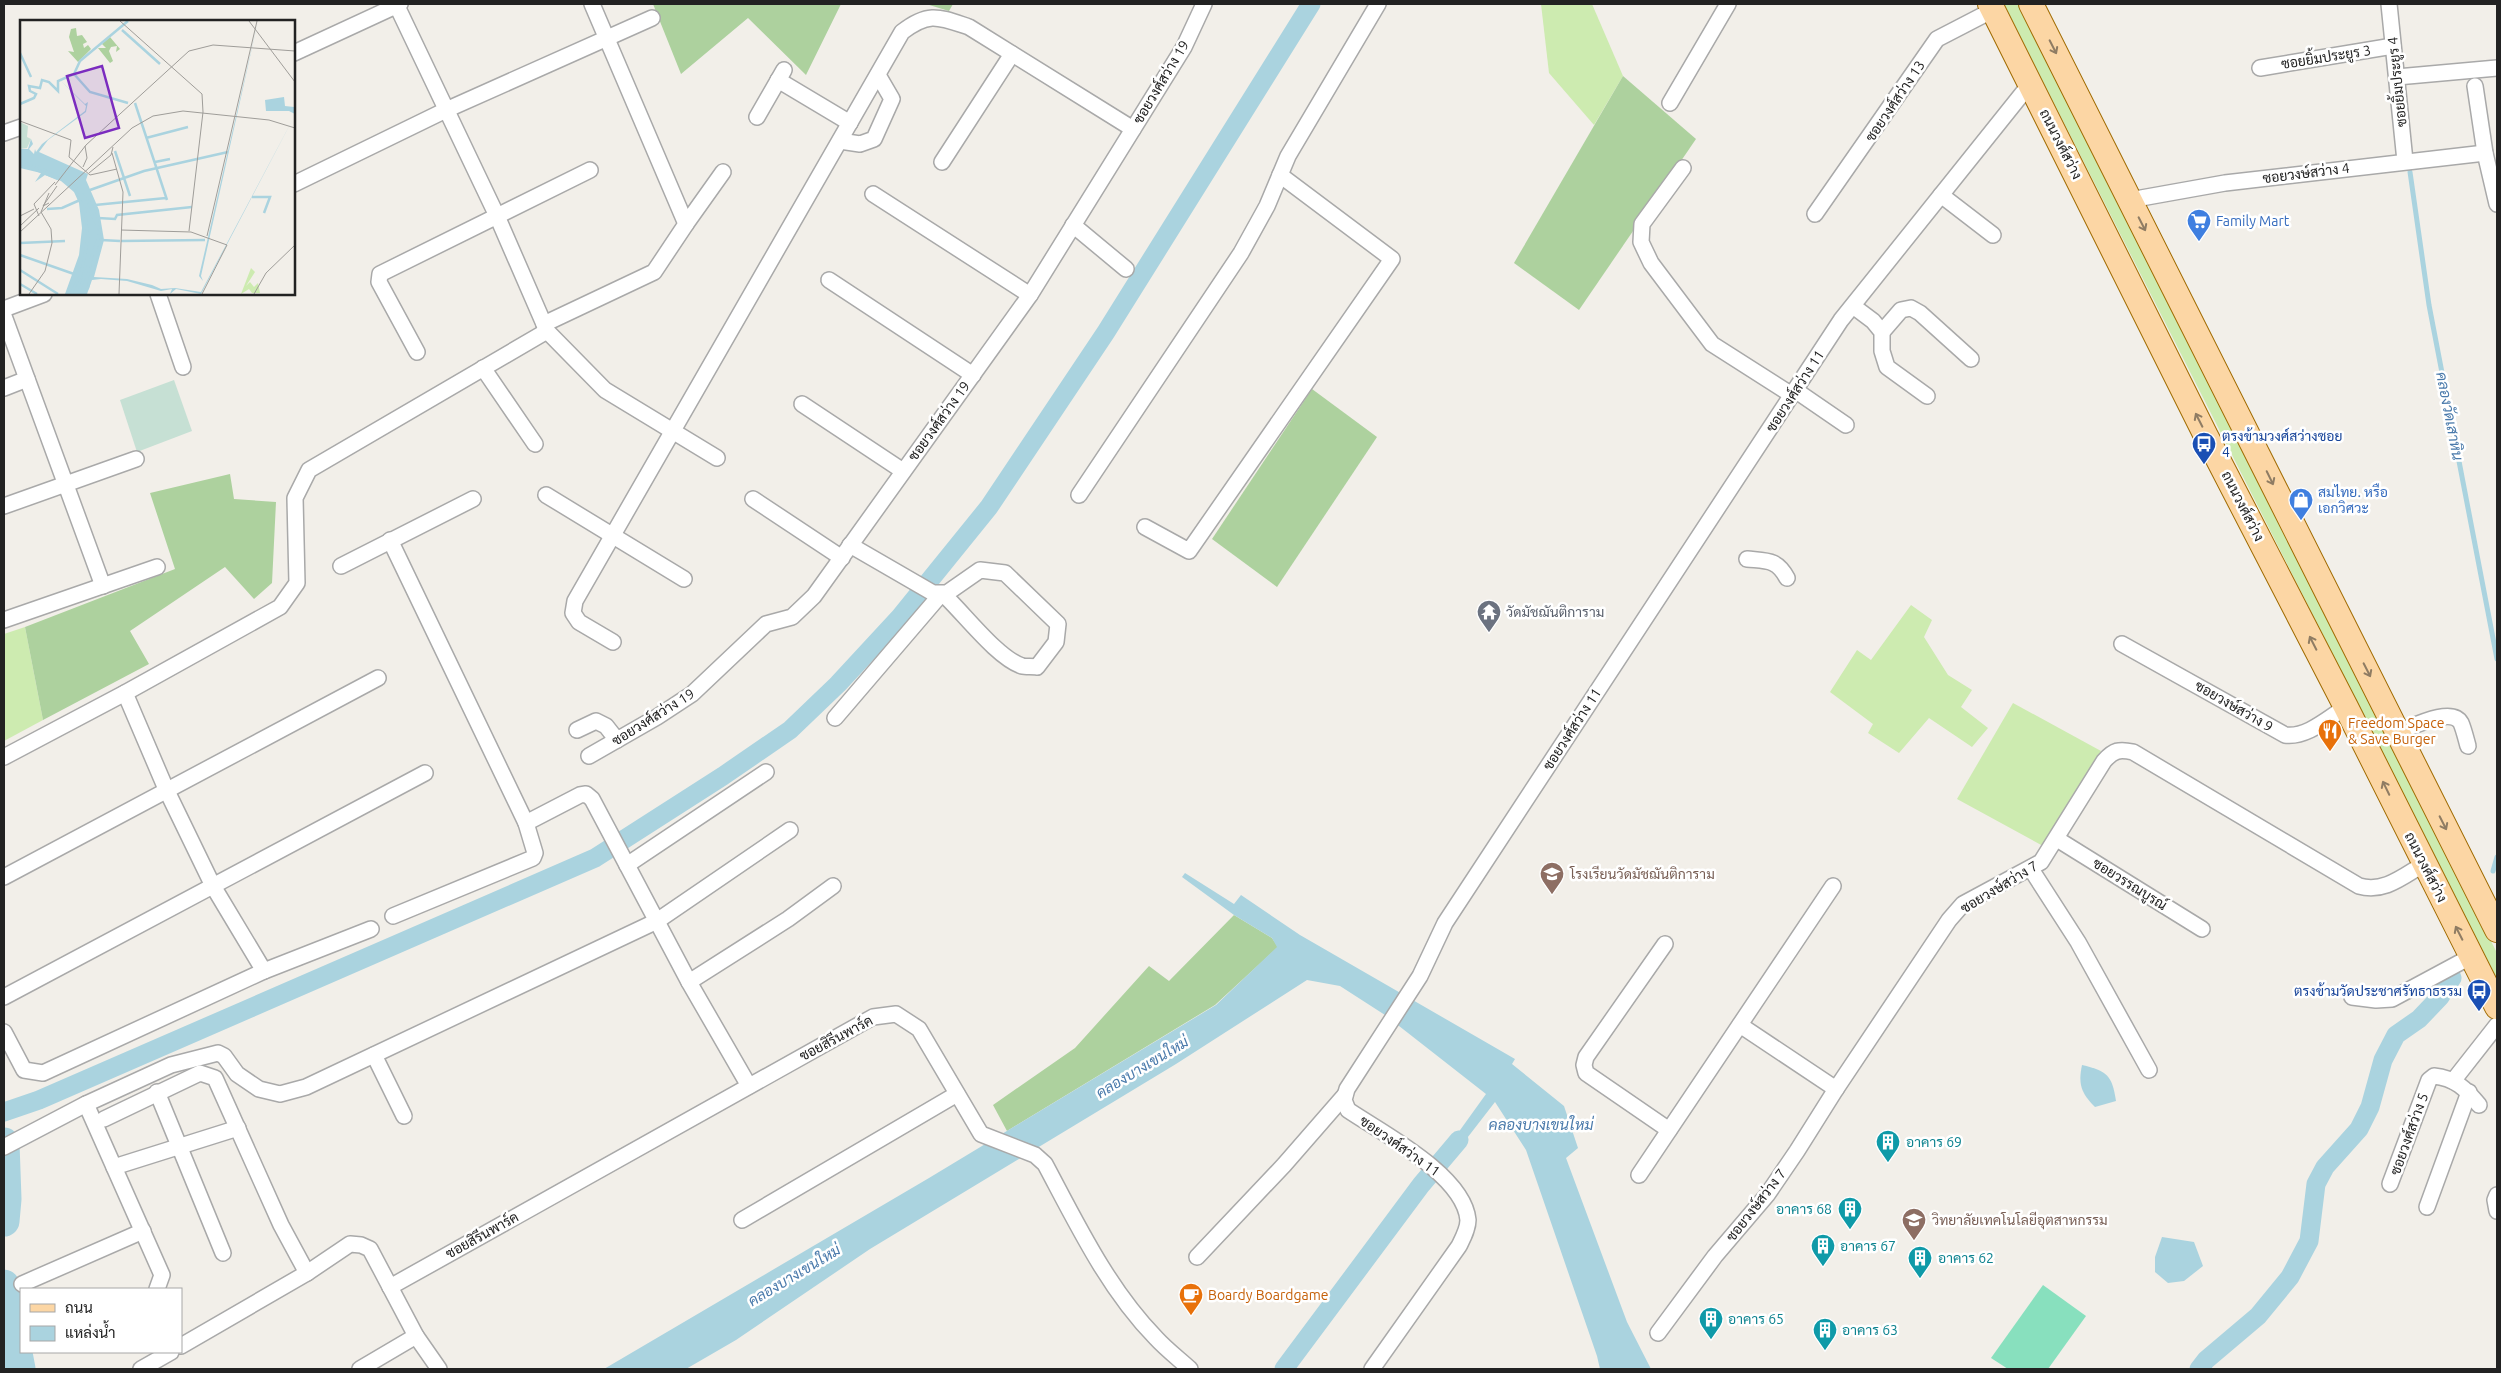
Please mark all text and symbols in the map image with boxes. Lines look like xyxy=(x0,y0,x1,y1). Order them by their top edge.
inset map xyxy=(20,20,295,295)
street label: ซอยยิ้มประยูร 4 xyxy=(2381,36,2412,128)
street label: ซอยวงศ์สว่าง 19 xyxy=(1129,37,1192,127)
street label: ซอยยิ้มประยูร 3 xyxy=(2279,39,2372,74)
one-way arrow xyxy=(2048,40,2058,55)
street label: ซอยวงศ์สว่าง 13 xyxy=(1861,57,1928,145)
street label: ถนนวงศ์สว่าง xyxy=(2037,106,2086,182)
street label: ซอยวงษ์สว่าง 4 xyxy=(2262,159,2350,186)
supermarket icon: Family Mart xyxy=(2186,208,2212,242)
place label: Family Mart xyxy=(2216,213,2290,229)
one-way arrow xyxy=(2138,216,2147,231)
street label: ซอยวงศ์สว่าง 11 xyxy=(1762,347,1827,435)
water label: คลองวัดเสาหิน xyxy=(2433,370,2467,462)
street label: ซอยวงศ์สว่าง 19 xyxy=(904,378,973,464)
one-way arrow xyxy=(2194,413,2203,428)
place label: ตรงข้ามวงศ์สว่างซอย 4 xyxy=(2222,427,2343,460)
bus stop icon: ตรงข้ามวงศ์สว่างซอย 4 xyxy=(2191,431,2217,465)
street label: ถนนวงศ์สว่าง xyxy=(2219,468,2268,544)
one-way arrow xyxy=(2266,470,2275,485)
place label: สมไทย. หรือ เอกวิศวะ xyxy=(2318,483,2388,516)
shop icon: สมไทย. หรือ เอกวิศวะ xyxy=(2288,487,2314,521)
temple icon: วัดมัชฌันติการาม xyxy=(1476,599,1502,633)
place label: วัดมัชฌันติการาม xyxy=(1506,604,1604,620)
one-way arrow xyxy=(2308,635,2318,650)
one-way arrow xyxy=(2363,662,2372,677)
street label: ซอยวงษ์สว่าง 9 xyxy=(2192,676,2276,735)
street label: ซอยวงศ์สว่าง 19 xyxy=(608,684,697,749)
street label: ซอยวงศ์สว่าง 11 xyxy=(1539,685,1604,773)
place label: Freedom Space & Save Burger xyxy=(2348,715,2444,747)
restaurant icon: Freedom Space & Save Burger xyxy=(2317,718,2343,752)
one-way arrow xyxy=(2381,780,2391,795)
one-way arrow xyxy=(2439,815,2449,830)
street label: ถนนวงศ์สว่าง xyxy=(2402,829,2451,905)
street label: ซอยวรรณบูรณ์ xyxy=(2089,854,2171,915)
street label: ซอยวงษ์สว่าง 7 xyxy=(1957,857,2041,916)
school or university icon: โรงเรียนวัดมัชฌันติการาม xyxy=(1539,861,1565,895)
place label: โรงเรียนวัดมัชฌันติการาม xyxy=(1569,865,1715,882)
one-way arrow xyxy=(2454,926,2463,941)
bus stop icon: ตรงข้ามวัดประชาศรัทธาธรรม xyxy=(2466,978,2492,1012)
place label: ตรงข้ามวัดประชาศรัทธาธรรม xyxy=(2294,982,2462,999)
street label: ซอยสิรีนพาร์ค xyxy=(796,1011,875,1064)
water label: คลองบางเขนใหม่ xyxy=(1092,1031,1192,1101)
street label: ซอยวงศ์สว่าง 5 xyxy=(2386,1090,2431,1177)
street label: ซอยวงศ์สว่าง 11 xyxy=(1357,1112,1444,1180)
water label: คลองบางเขนใหม่ xyxy=(1489,1115,1594,1133)
building icon: อาคาร 69 xyxy=(1875,1129,1901,1163)
place label: อาคาร 69 xyxy=(1906,1134,1962,1150)
street label: ซอยวงษ์สว่าง 7 xyxy=(1722,1165,1789,1244)
building icon: อาคาร 68 xyxy=(1837,1196,1863,1230)
place label: อาคาร 68 xyxy=(1776,1201,1832,1217)
school or university icon: วิทยาลัยเทคโนโลยีอุตสาหกรรม xyxy=(1901,1207,1927,1241)
street label: ซอยสิรีนพาร์ค xyxy=(442,1208,521,1262)
place label: วิทยาลัยเทคโนโลยีอุตสาหกรรม xyxy=(1931,1211,2108,1230)
building icon: อาคาร 67 xyxy=(1810,1233,1836,1267)
place label: อาคาร 67 xyxy=(1840,1238,1896,1254)
water label: คลองบางเขนใหม่ xyxy=(744,1239,844,1309)
building icon: อาคาร 62 xyxy=(1907,1245,1933,1279)
place label: อาคาร 62 xyxy=(1938,1250,1994,1266)
cafe icon: Boardy Boardgame xyxy=(1178,1282,1204,1316)
place label: Boardy Boardgame xyxy=(1208,1287,1329,1303)
legend xyxy=(20,1288,182,1353)
text: ถนน xyxy=(65,1299,93,1316)
building icon: อาคาร 65 xyxy=(1698,1306,1724,1340)
place label: อาคาร 65 xyxy=(1728,1311,1784,1327)
building icon: อาคาร 63 xyxy=(1812,1317,1838,1351)
text: แหล่งน้ำ xyxy=(65,1320,116,1341)
place label: อาคาร 63 xyxy=(1842,1322,1898,1338)

